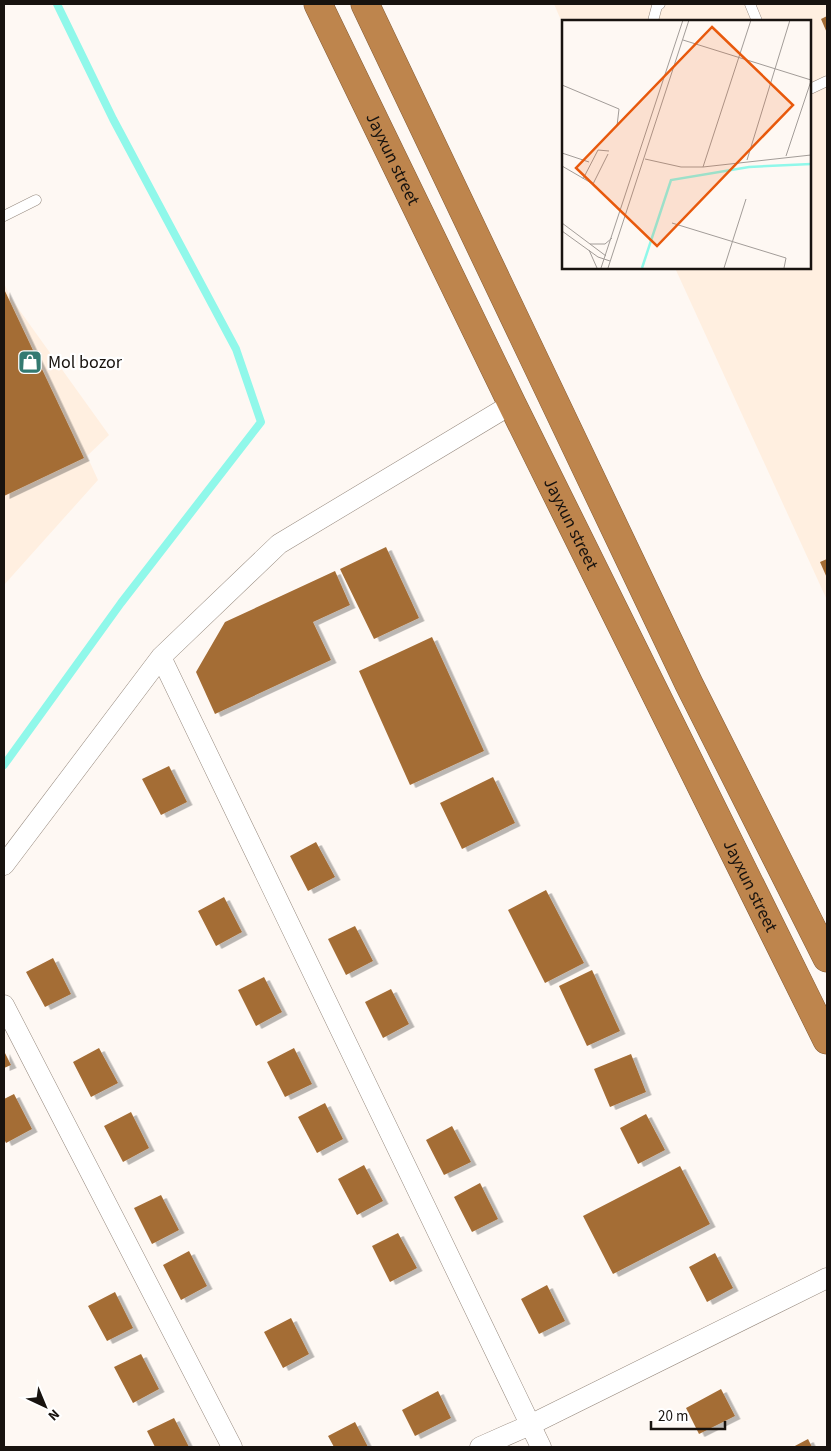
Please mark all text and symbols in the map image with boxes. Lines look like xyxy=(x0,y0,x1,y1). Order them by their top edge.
inset map xyxy=(562,20,811,269)
street label: Jayxun street xyxy=(360,108,426,209)
shop icon: Mol bozor xyxy=(17,349,43,375)
place label: Mol bozor xyxy=(48,350,123,375)
street label: Jayxun street xyxy=(538,473,605,574)
street label: Jayxun street xyxy=(717,835,784,936)
north arrow xyxy=(20,1381,70,1431)
scale bar xyxy=(651,1398,725,1430)
text: N xyxy=(43,1404,64,1425)
text: 20 m xyxy=(658,1406,688,1427)

